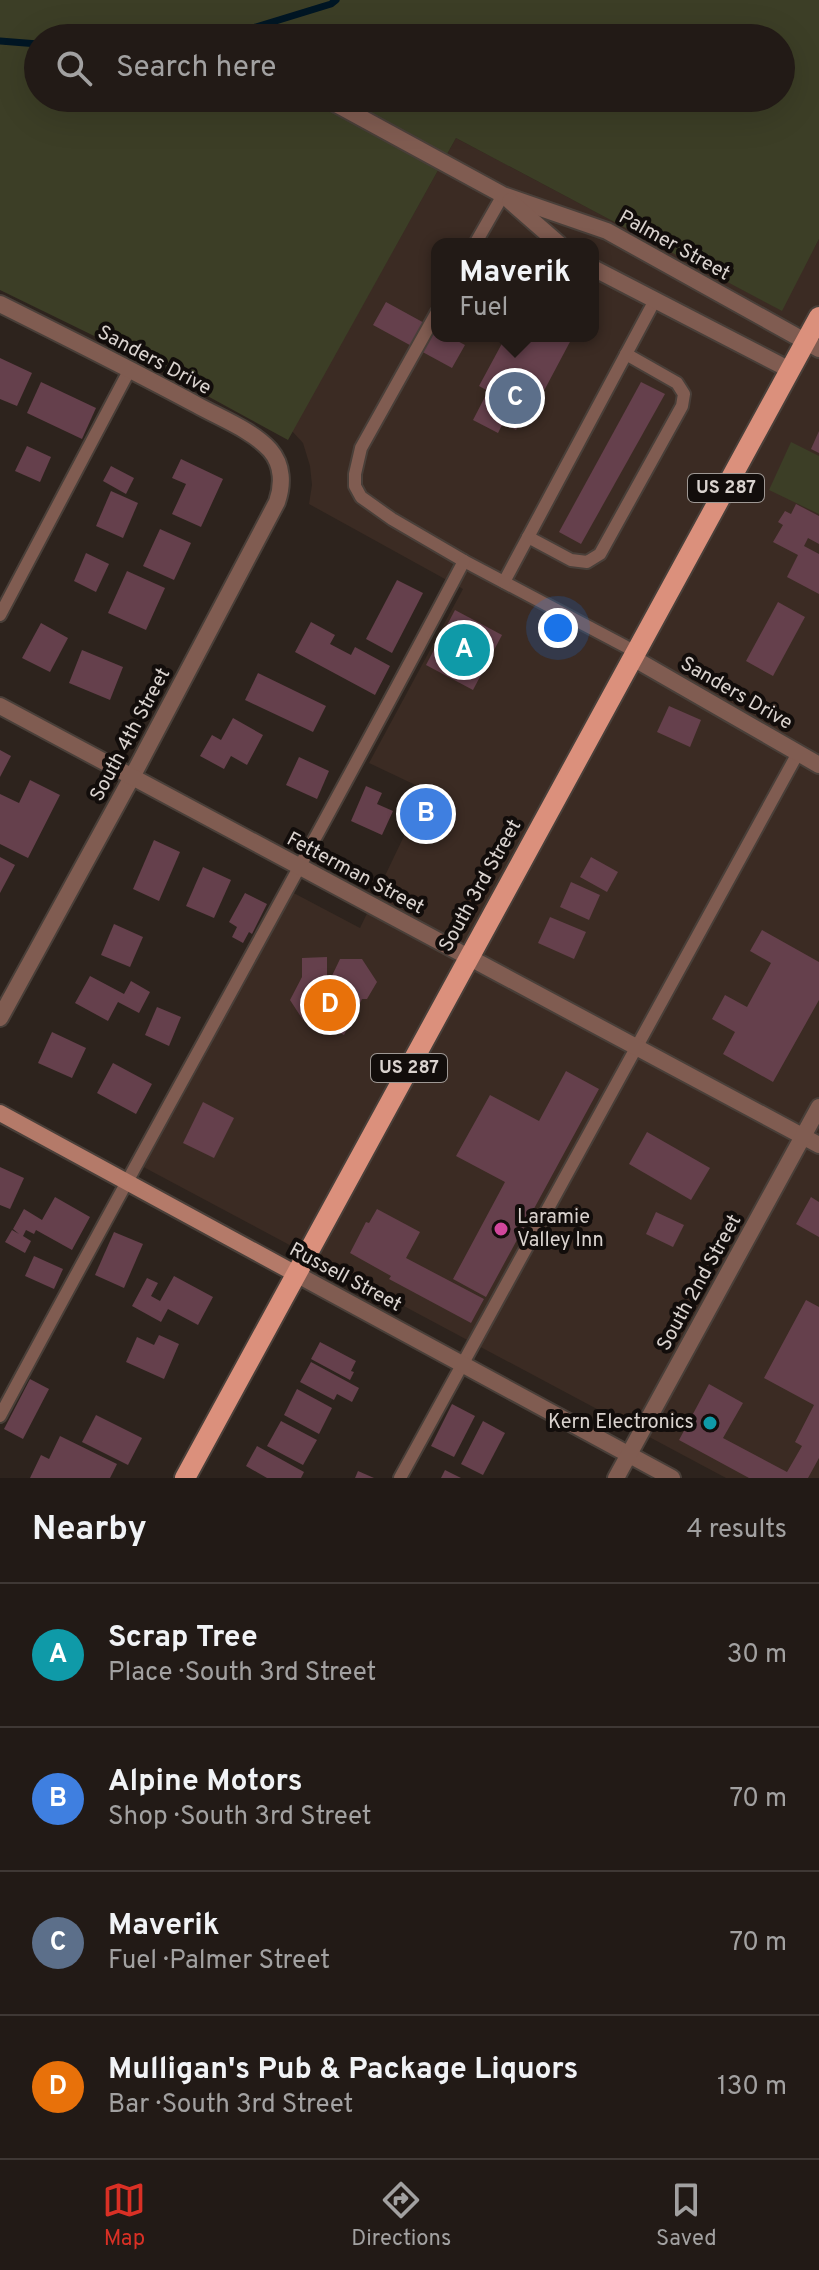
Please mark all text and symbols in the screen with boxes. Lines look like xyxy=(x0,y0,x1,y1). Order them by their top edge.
search box xyxy=(24,24,795,112)
icon: search xyxy=(52,46,96,90)
text: Search here xyxy=(116,50,276,87)
street label: Palmer Street xyxy=(614,205,734,287)
popup xyxy=(431,238,599,342)
text: Maverik xyxy=(459,255,571,292)
text: Fuel xyxy=(459,292,508,325)
street label: Sanders Drive xyxy=(92,320,216,402)
pin: C xyxy=(489,368,541,428)
road number: US 287 xyxy=(688,474,764,502)
your location xyxy=(538,608,578,648)
pin: A xyxy=(438,620,490,680)
street label: Sanders Drive xyxy=(675,651,797,737)
street label: South 4th Street xyxy=(85,664,177,806)
pin: B xyxy=(400,784,452,844)
street label: South 3rd Street xyxy=(434,815,528,957)
street label: Fetterman Street xyxy=(282,827,428,921)
pin: D xyxy=(304,975,356,1035)
road number: US 287 xyxy=(371,1054,447,1082)
place label: Laramie Valley Inn xyxy=(517,1205,604,1254)
street label: South 2nd Street xyxy=(652,1210,748,1356)
marker: Laramie Valley Inn xyxy=(492,1220,510,1238)
street label: Russell Street xyxy=(284,1237,406,1319)
place label: Kern Electronics xyxy=(548,1410,694,1436)
marker: Kern Electronics xyxy=(701,1414,719,1432)
text: Nearby xyxy=(32,1509,147,1552)
text: 4 results xyxy=(686,1514,787,1547)
text: Scrap Tree xyxy=(108,1620,258,1657)
text: A xyxy=(49,1639,67,1672)
text: 30 m xyxy=(727,1639,787,1672)
text: Place · South 3rd Street xyxy=(108,1657,376,1690)
text: Alpine Motors xyxy=(108,1764,303,1801)
text: B xyxy=(49,1783,67,1816)
text: 70 m xyxy=(729,1783,787,1816)
text: Shop · South 3rd Street xyxy=(108,1801,372,1834)
text: Maverik xyxy=(108,1908,220,1945)
text: C xyxy=(50,1927,66,1960)
text: 70 m xyxy=(729,1927,787,1960)
text: Fuel · Palmer Street xyxy=(108,1945,330,1978)
text: Mulligan's Pub & Package Liquors xyxy=(108,2052,578,2089)
text: D xyxy=(49,2071,67,2104)
text: 130 m xyxy=(717,2071,787,2104)
text: Bar · South 3rd Street xyxy=(108,2089,353,2122)
tab: Map xyxy=(102,2178,146,2253)
tab: Directions xyxy=(351,2178,451,2253)
tab: Saved xyxy=(656,2178,717,2253)

